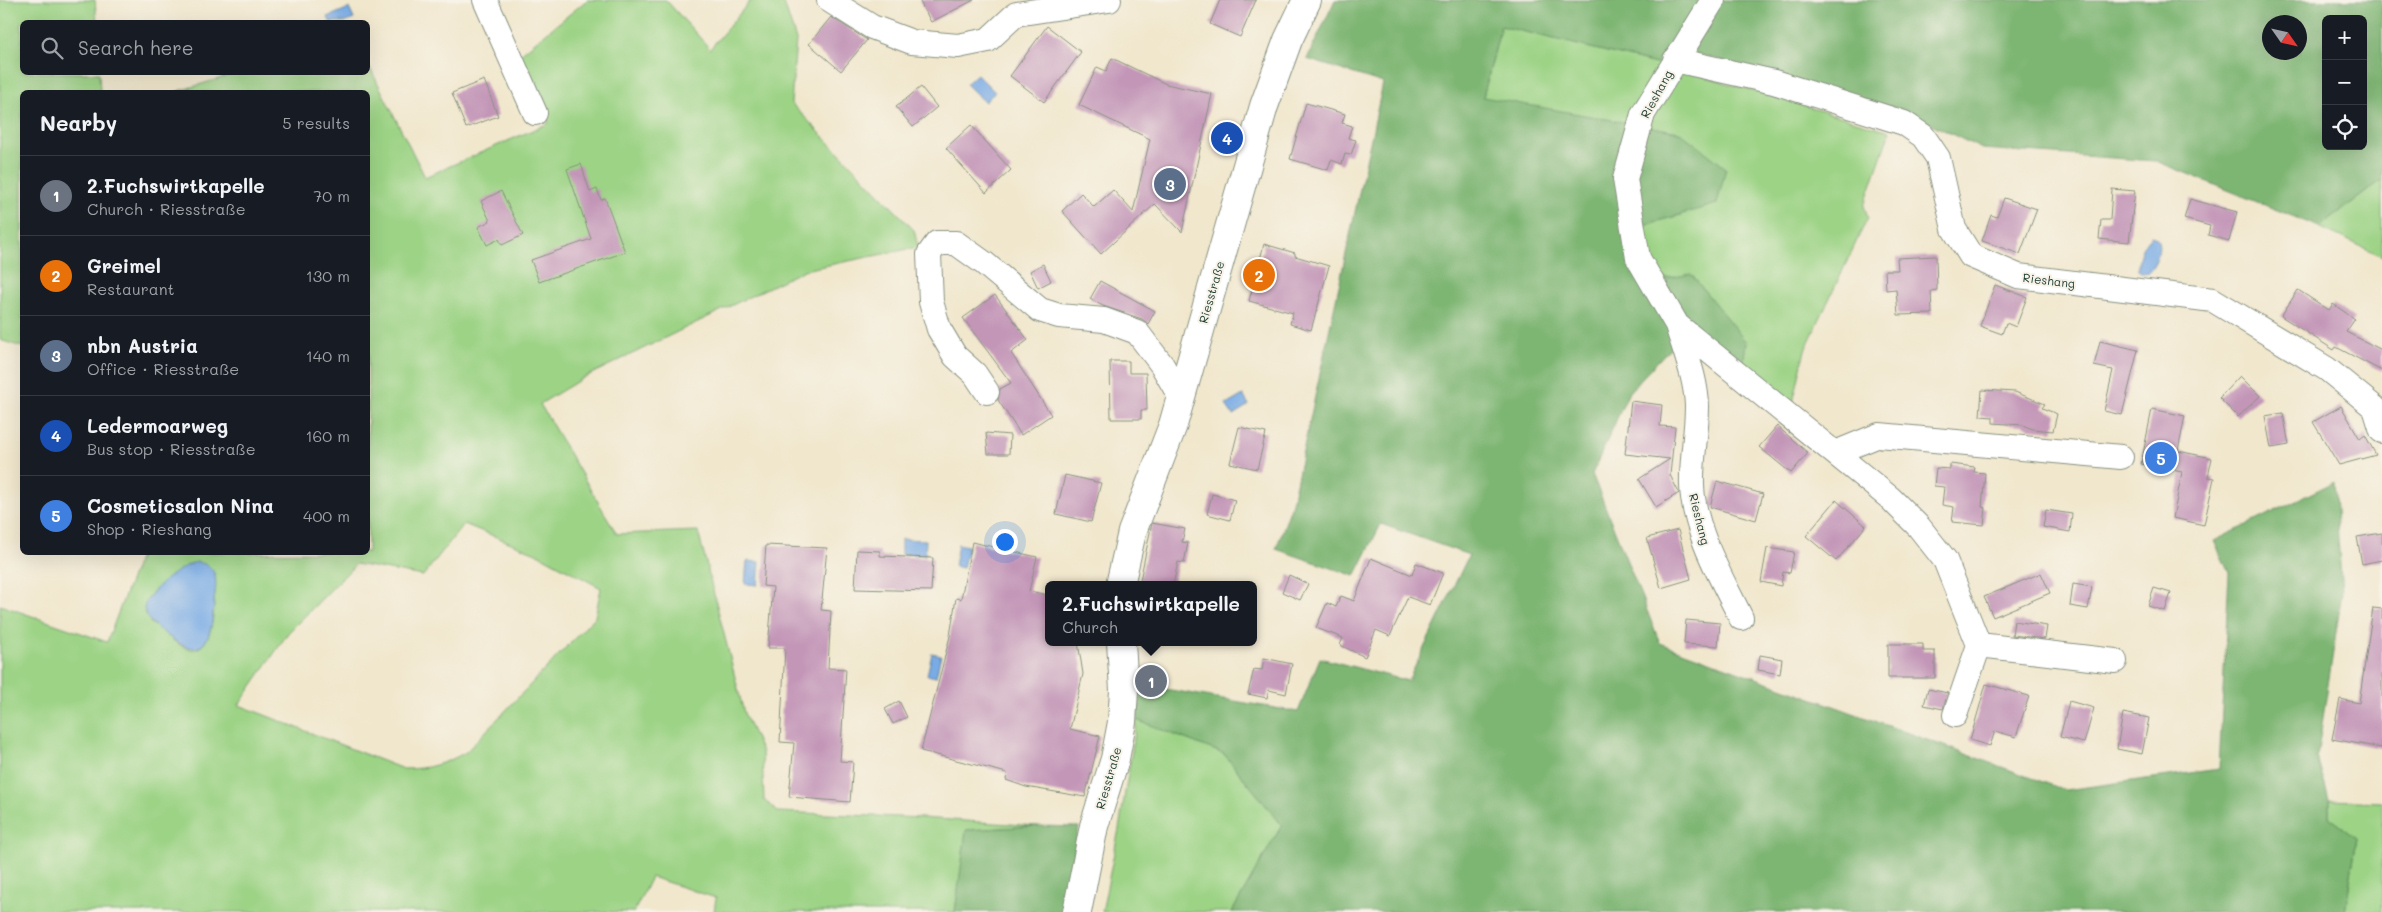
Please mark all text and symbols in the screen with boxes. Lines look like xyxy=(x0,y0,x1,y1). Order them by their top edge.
north arrow xyxy=(2262,15,2307,60)
map controls xyxy=(2322,15,2367,150)
button: + xyxy=(2322,15,2367,60)
search box xyxy=(20,20,370,75)
icon: search xyxy=(38,34,66,62)
text: Search here xyxy=(78,35,194,60)
button: − xyxy=(2322,60,2367,105)
street label: Rieshang xyxy=(1636,67,1676,121)
button: locate xyxy=(2322,105,2367,150)
text: Nearby xyxy=(40,109,117,136)
text: 5 results xyxy=(282,112,350,133)
pin: 4 xyxy=(1211,119,1243,157)
pin: 3 xyxy=(1154,165,1186,203)
text: 2.Fuchswirtkapelle xyxy=(87,173,265,198)
text: 1 xyxy=(52,185,60,206)
text: 70 m xyxy=(313,185,350,206)
text: Church · Riesstraße xyxy=(87,198,246,219)
text: Greimel xyxy=(87,253,161,278)
pin: 2 xyxy=(1243,256,1275,294)
street label: Riesstraße xyxy=(1194,259,1228,325)
text: 2 xyxy=(52,265,60,286)
text: 130 m xyxy=(306,265,350,286)
street label: Rieshang xyxy=(2022,269,2076,291)
text: Restaurant xyxy=(87,278,175,299)
text: nbn Austria xyxy=(87,333,198,358)
text: 3 xyxy=(51,345,61,366)
text: 140 m xyxy=(306,345,350,366)
text: Office · Riesstraße xyxy=(87,358,239,379)
text: Ledermoarweg xyxy=(87,413,228,438)
text: 4 xyxy=(51,425,61,446)
text: 160 m xyxy=(305,425,350,446)
text: Bus stop · Riesstraße xyxy=(87,438,256,459)
pin: 5 xyxy=(2145,439,2177,477)
street label: Rieshang xyxy=(1686,492,1714,546)
text: Cosmeticsalon Nina xyxy=(87,493,274,518)
text: 5 xyxy=(51,505,61,526)
text: 400 m xyxy=(303,505,350,526)
text: Shop · Rieshang xyxy=(87,518,212,539)
your location xyxy=(992,529,1018,555)
popup xyxy=(1045,581,1257,646)
text: 2.Fuchswirtkapelle xyxy=(1062,591,1240,616)
text: Church xyxy=(1062,616,1118,637)
pin: 1 xyxy=(1135,662,1167,700)
street label: Riesstraße xyxy=(1091,745,1125,811)

